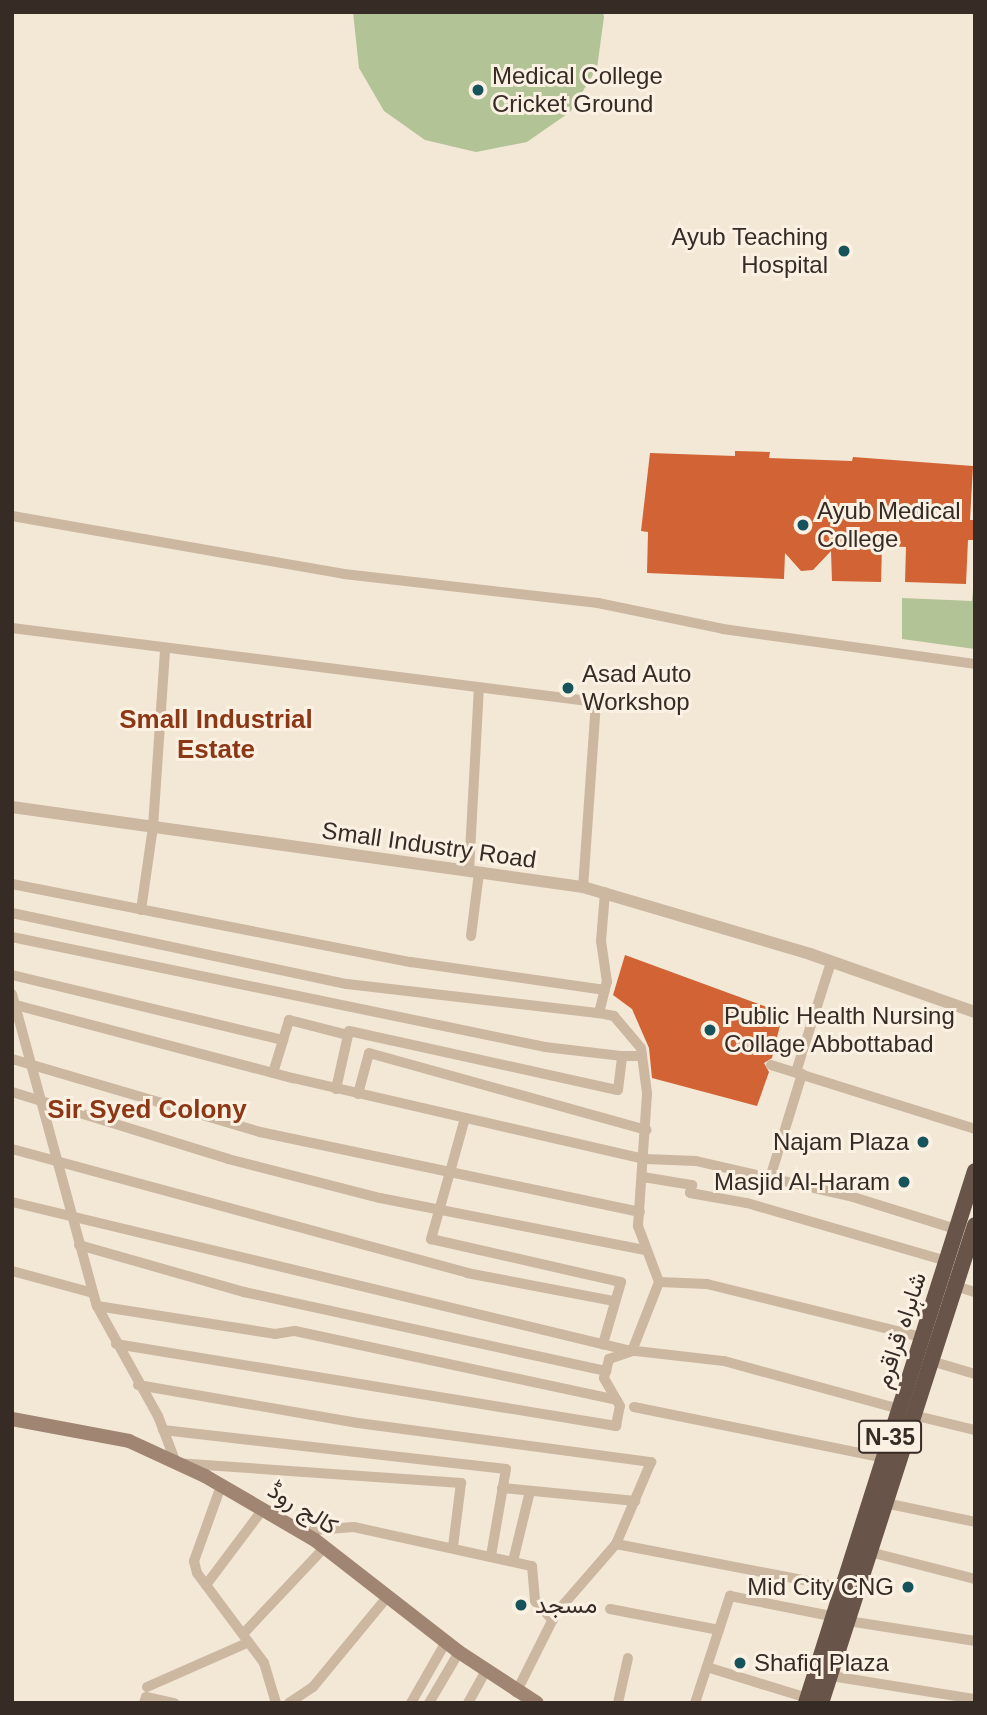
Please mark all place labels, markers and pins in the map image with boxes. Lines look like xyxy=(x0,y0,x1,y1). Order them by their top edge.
place label: Medical College Cricket Ground xyxy=(492,62,663,118)
marker: Medical College Cricket Ground xyxy=(470,82,486,98)
place label: Ayub Teaching Hospital xyxy=(671,223,828,279)
marker: Ayub Teaching Hospital xyxy=(834,241,854,261)
place label: Ayub Medical College xyxy=(817,497,961,553)
marker: Ayub Medical College xyxy=(795,517,811,533)
place label: Asad Auto Workshop xyxy=(582,660,693,716)
marker: Asad Auto Workshop xyxy=(560,680,576,696)
place label: Public Health Nursing Collage Abbottabad xyxy=(724,1002,955,1058)
marker: Public Health Nursing Collage Abbottabad xyxy=(702,1022,718,1038)
place label: Najam Plaza xyxy=(773,1128,909,1156)
marker: Najam Plaza xyxy=(915,1134,931,1150)
place label: Masjid Al-Haram xyxy=(713,1168,890,1196)
marker: Masjid Al-Haram xyxy=(896,1174,912,1190)
place label: Mid City CNG xyxy=(747,1573,894,1601)
marker: Mid City CNG xyxy=(900,1579,916,1595)
place label: مسجد xyxy=(535,1591,597,1619)
marker: مسجد xyxy=(513,1597,529,1613)
place label: Shafiq Plaza xyxy=(754,1649,889,1677)
marker: Shafiq Plaza xyxy=(732,1655,748,1671)

